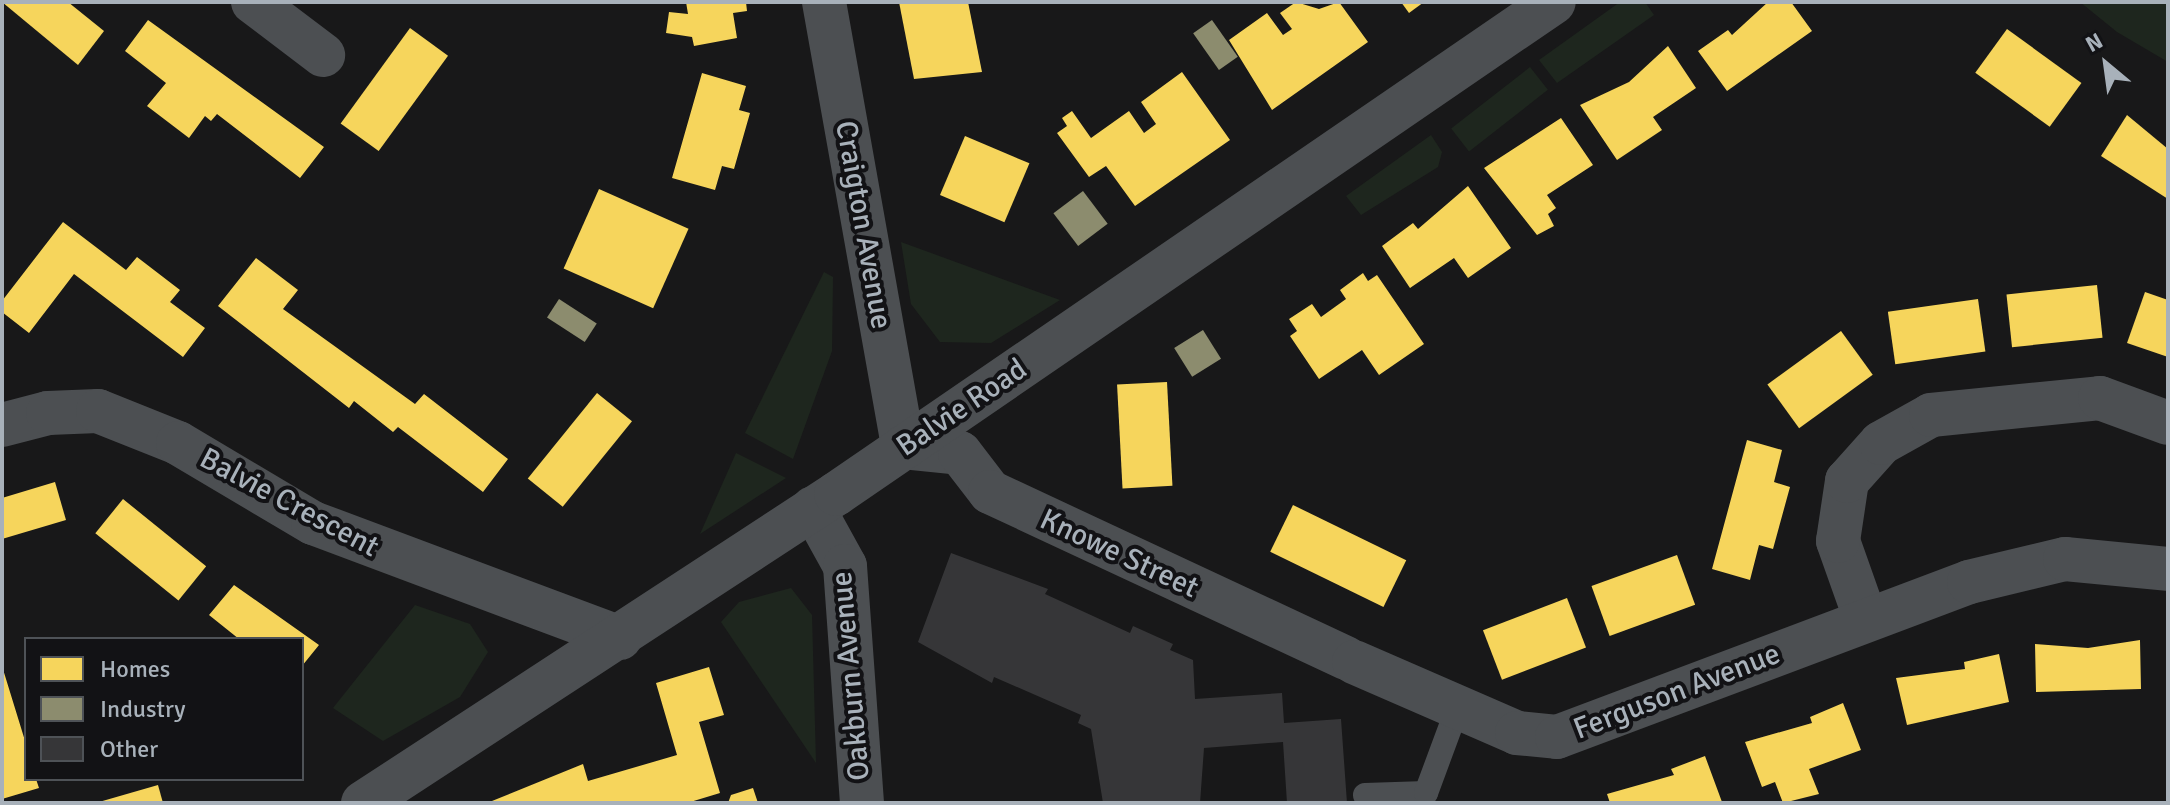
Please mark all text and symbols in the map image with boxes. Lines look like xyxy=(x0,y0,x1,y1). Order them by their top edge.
north arrow xyxy=(2066,24,2146,104)
text: N xyxy=(2081,27,2107,58)
street label: Craigton Avenue xyxy=(827,118,899,332)
street label: Balvie Road xyxy=(890,351,1034,465)
street label: Balvie Crescent xyxy=(193,441,385,565)
street label: Knowe Street xyxy=(1034,502,1204,606)
street label: Oakburn Avenue xyxy=(824,570,878,782)
street label: Ferguson Avenue xyxy=(1569,636,1785,748)
legend xyxy=(24,637,304,781)
text: Homes xyxy=(100,654,170,684)
text: Industry xyxy=(100,694,186,724)
text: Other xyxy=(100,734,158,764)

